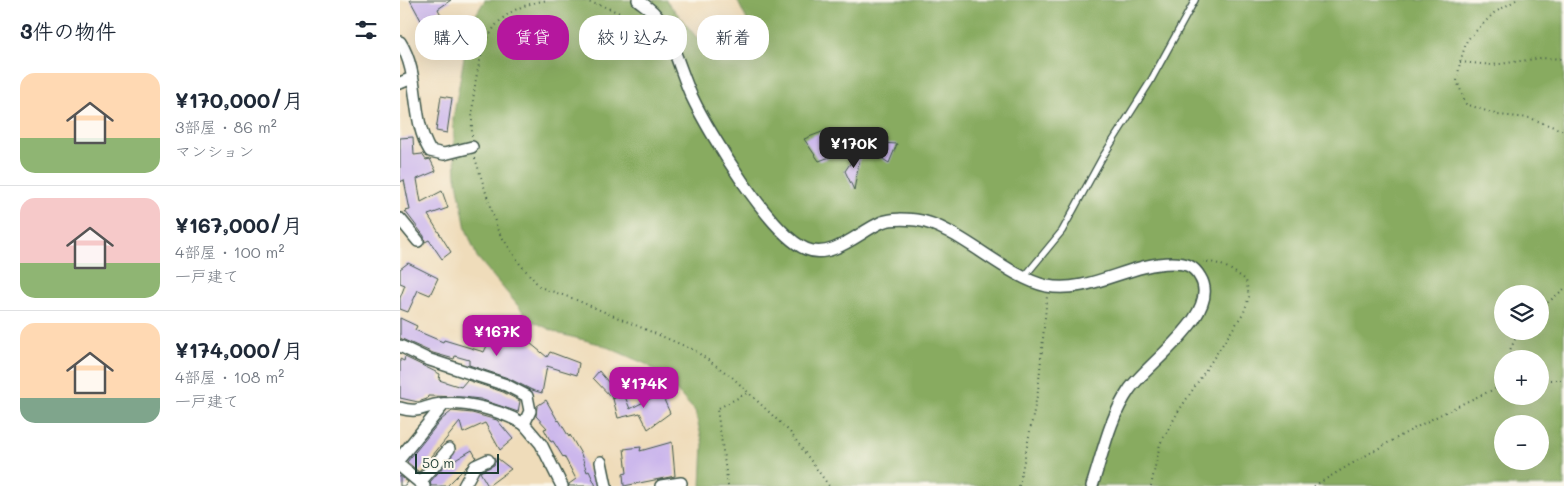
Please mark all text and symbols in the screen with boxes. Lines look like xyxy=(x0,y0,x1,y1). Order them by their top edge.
chip: 購入 xyxy=(415,15,487,60)
chip: 賃貸 xyxy=(497,15,569,60)
chip: 絞り込み xyxy=(579,15,687,60)
chip: 新着 xyxy=(697,15,769,60)
icon: filters xyxy=(352,16,380,44)
text: 3件の物件 xyxy=(20,17,117,44)
text: ¥170,000/月 xyxy=(175,86,303,113)
icon: home xyxy=(60,93,120,153)
text: 3部屋 · 86 m² xyxy=(175,116,277,137)
pin: ¥170K xyxy=(819,126,889,169)
text: ¥170K xyxy=(830,132,878,153)
text: マンション xyxy=(175,140,254,161)
text: ¥167,000/月 xyxy=(175,211,303,238)
icon: home xyxy=(60,218,120,278)
text: 4部屋 · 100 m² xyxy=(175,241,284,262)
text: 一戸建て xyxy=(175,265,239,286)
map controls xyxy=(1494,285,1549,470)
button: layers xyxy=(1494,285,1549,340)
pin: ¥167K xyxy=(462,314,532,357)
text: ¥167K xyxy=(474,320,520,341)
text: ¥174,000/月 xyxy=(175,336,303,363)
icon: home xyxy=(60,343,120,403)
button: + xyxy=(1494,350,1549,405)
text: 4部屋 · 108 m² xyxy=(175,366,284,387)
pin: ¥174K xyxy=(609,366,679,409)
text: ¥174K xyxy=(620,372,668,393)
text: 一戸建て xyxy=(175,390,239,411)
button: − xyxy=(1494,415,1549,470)
scale bar xyxy=(415,451,499,474)
text: 50 m xyxy=(422,453,454,472)

